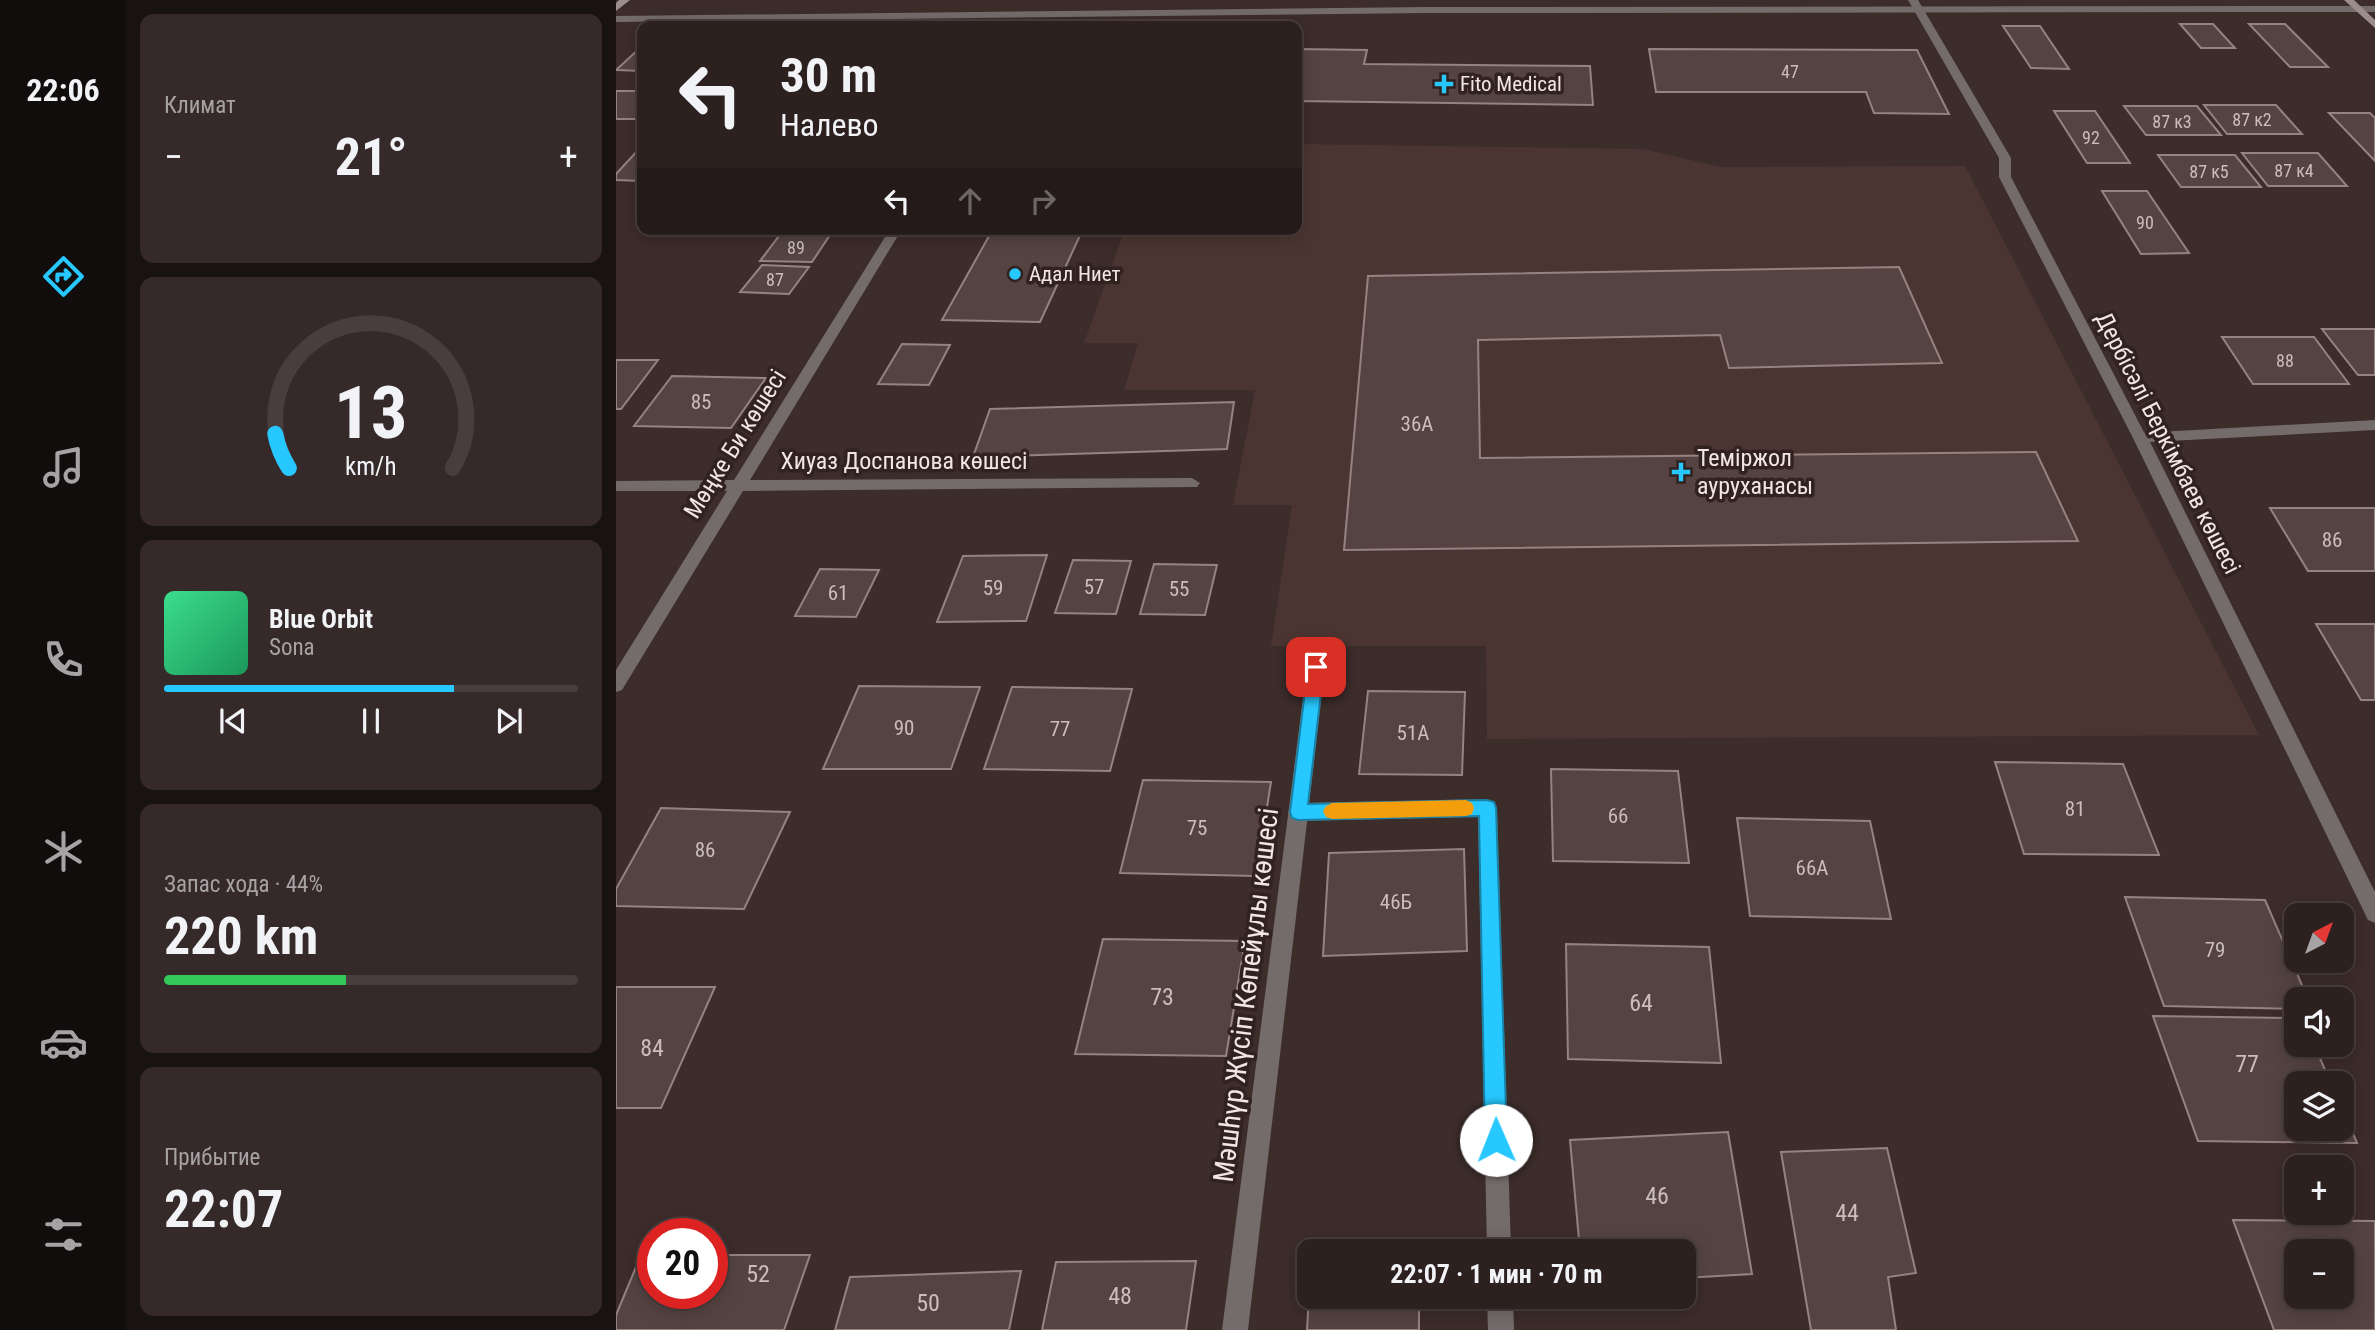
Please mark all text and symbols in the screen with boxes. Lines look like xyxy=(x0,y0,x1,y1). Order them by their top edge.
text: 30 m xyxy=(780,47,877,104)
icon: left xyxy=(665,49,756,140)
house number: 47 xyxy=(1781,61,1799,82)
text: 22:06 xyxy=(26,71,100,109)
place label: Fito Medical xyxy=(1460,72,1562,96)
marker: Fito Medical xyxy=(1434,74,1454,94)
text: Климат xyxy=(164,92,236,119)
text: Налево xyxy=(780,106,879,144)
house number: 87 к2 xyxy=(2232,109,2272,130)
house number: 87 к3 xyxy=(2152,111,2192,132)
text: 21° xyxy=(335,127,407,188)
house number: 92 xyxy=(2082,127,2100,148)
text: − xyxy=(164,135,183,179)
text: + xyxy=(559,135,578,179)
house number: 87 к4 xyxy=(2274,160,2314,181)
house number: 87 к5 xyxy=(2189,161,2229,182)
icon: left xyxy=(878,182,916,220)
icon: ahead xyxy=(951,182,989,220)
icon: right xyxy=(1024,182,1062,220)
house number: 90 xyxy=(2136,212,2154,233)
house number: 89 xyxy=(787,237,805,258)
icon: directions xyxy=(39,252,88,301)
place label: Адал Ниет xyxy=(1029,262,1120,286)
marker: Адал Ниет xyxy=(1007,266,1023,282)
house number: 87 xyxy=(766,269,784,290)
street label: Дербісәлі Беркімбаев көшесі xyxy=(2090,307,2246,579)
house number: 88 xyxy=(2276,350,2294,371)
street label: Мөңке Би көшесі xyxy=(678,364,792,524)
text: 13 xyxy=(334,370,408,456)
house number: 85 xyxy=(691,390,711,414)
house number: 36А xyxy=(1401,412,1433,436)
icon: music xyxy=(39,443,88,492)
place label: Теміржол ауруханасы xyxy=(1697,444,1813,500)
street label: Хиуаз Доспанова көшесі xyxy=(780,447,1028,475)
text: km/h xyxy=(345,452,397,481)
marker: Теміржол ауруханасы xyxy=(1671,462,1691,482)
house number: 86 xyxy=(2322,528,2342,552)
house number: 57 xyxy=(1084,575,1104,599)
house number: 59 xyxy=(983,576,1003,600)
house number: 55 xyxy=(1169,577,1189,601)
house number: 61 xyxy=(828,581,848,605)
text: Blue Orbit xyxy=(269,604,373,634)
text: Sona xyxy=(269,634,315,661)
icon: phone xyxy=(39,635,88,684)
pin xyxy=(1286,637,1346,697)
icon: arrive xyxy=(1297,648,1335,686)
icon: previous xyxy=(214,702,252,740)
icon: pause xyxy=(352,702,390,740)
icon: next xyxy=(490,702,528,740)
house number: 90 xyxy=(894,716,914,740)
house number: 77 xyxy=(1050,717,1070,741)
house number: 51А xyxy=(1397,721,1429,745)
house number: 81 xyxy=(2065,797,2085,821)
house number: 66 xyxy=(1608,804,1628,828)
street label: Мәшһүр Жүсіп Көпейұлы көшесі xyxy=(1207,806,1285,1184)
house number: 75 xyxy=(1187,816,1207,840)
icon: climate xyxy=(39,827,88,876)
house number: 86 xyxy=(695,838,715,862)
house number: 66А xyxy=(1796,856,1828,880)
text: Запас хода · 44% xyxy=(164,871,323,898)
house number: 46Б xyxy=(1380,890,1412,914)
north arrow xyxy=(2284,903,2354,973)
map controls xyxy=(2284,903,2354,1309)
text: 220 km xyxy=(164,906,318,967)
house number: 79 xyxy=(2205,938,2225,962)
house number: 73 xyxy=(1150,983,1174,1011)
button: sound xyxy=(2284,987,2354,1057)
house number: 64 xyxy=(1629,989,1653,1017)
icon: car xyxy=(39,1018,88,1067)
house number: 84 xyxy=(640,1034,664,1062)
house number: 77 xyxy=(2235,1050,2259,1078)
button: layers xyxy=(2284,1071,2354,1141)
position arrow xyxy=(1459,1103,1533,1177)
text: Прибытие xyxy=(164,1144,260,1171)
button: + xyxy=(2284,1155,2354,1225)
text: 22:07 xyxy=(164,1179,283,1240)
house number: 46 xyxy=(1645,1182,1669,1210)
house number: 44 xyxy=(1835,1199,1859,1227)
icon: filters xyxy=(39,1210,88,1259)
speed limit sign: 20 xyxy=(637,1218,728,1309)
button: − xyxy=(2284,1239,2354,1309)
text: 22:07 · 1 мин · 70 m xyxy=(1390,1259,1603,1289)
house number: 52 xyxy=(746,1260,770,1288)
house number: 48 xyxy=(1108,1282,1132,1310)
house number: 50 xyxy=(916,1289,940,1317)

